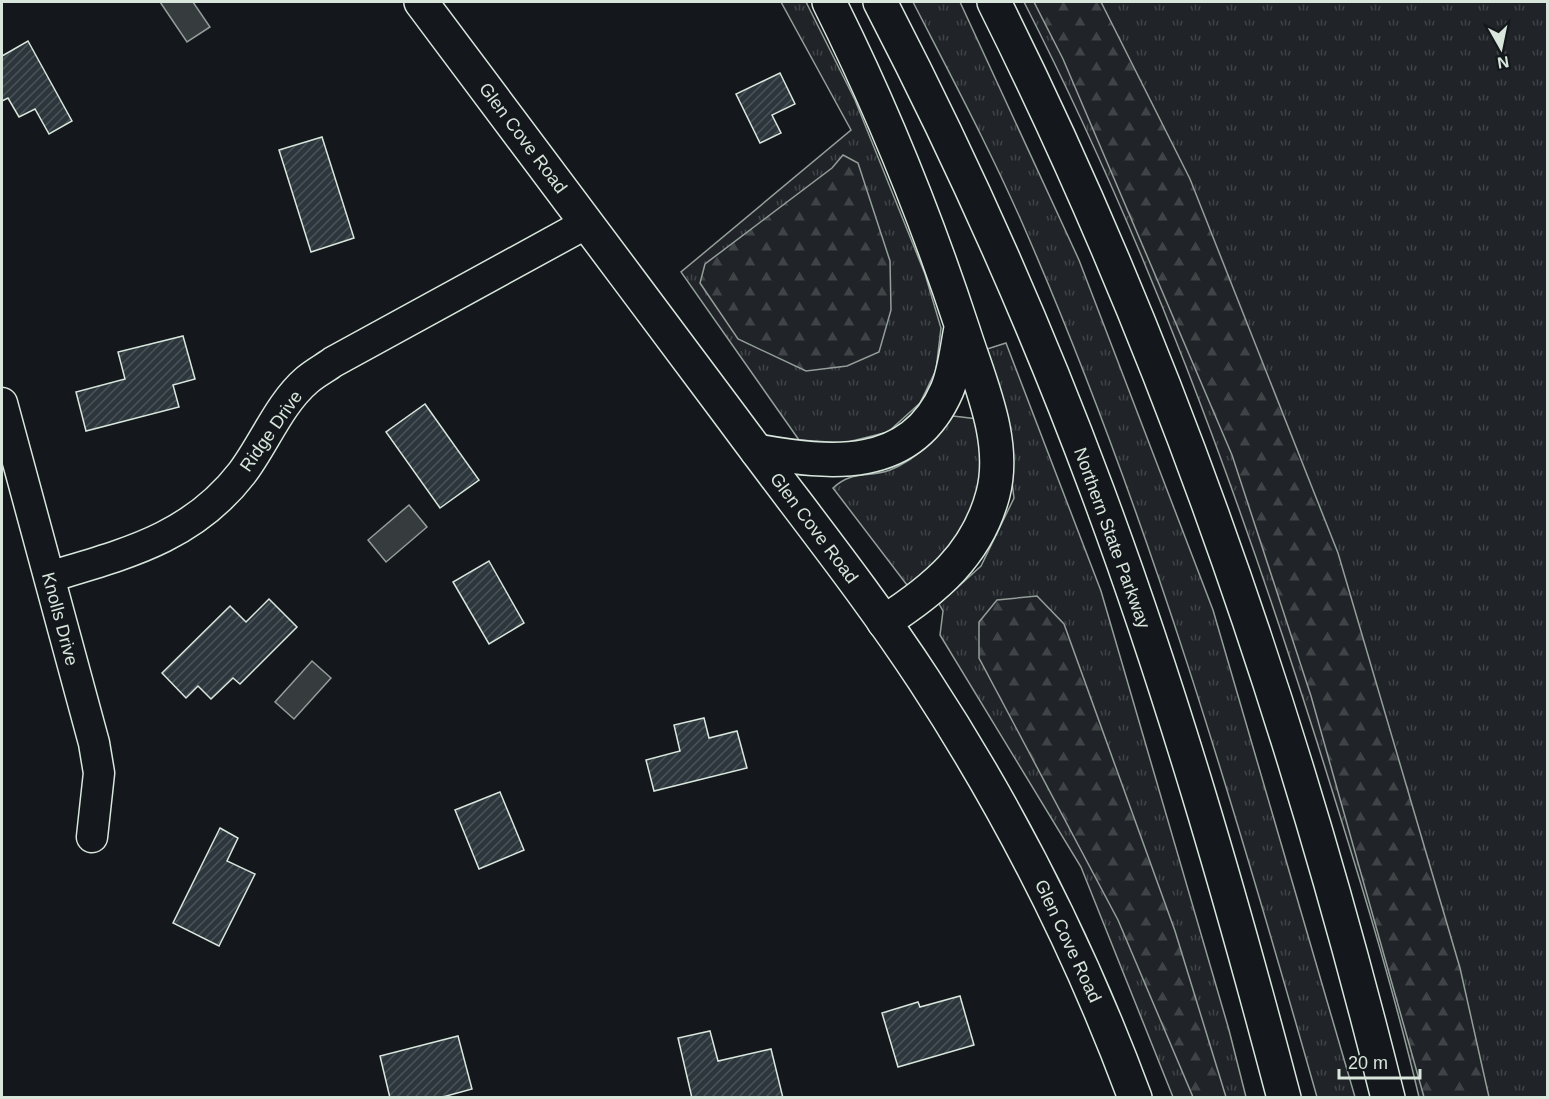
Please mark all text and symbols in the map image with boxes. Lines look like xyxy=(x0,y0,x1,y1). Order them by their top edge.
north arrow xyxy=(1471,18,1531,78)
text: N xyxy=(1496,53,1510,72)
street label: Glen Cove Road xyxy=(475,79,571,197)
street label: Ridge Drive xyxy=(236,387,306,475)
street label: Northern State Parkway xyxy=(1070,445,1154,631)
street label: Glen Cove Road xyxy=(766,469,862,587)
street label: Knolls Drive xyxy=(38,570,82,668)
street label: Glen Cove Road xyxy=(1031,876,1105,1006)
scale bar xyxy=(1339,1042,1420,1080)
text: 20 m xyxy=(1348,1053,1388,1073)

